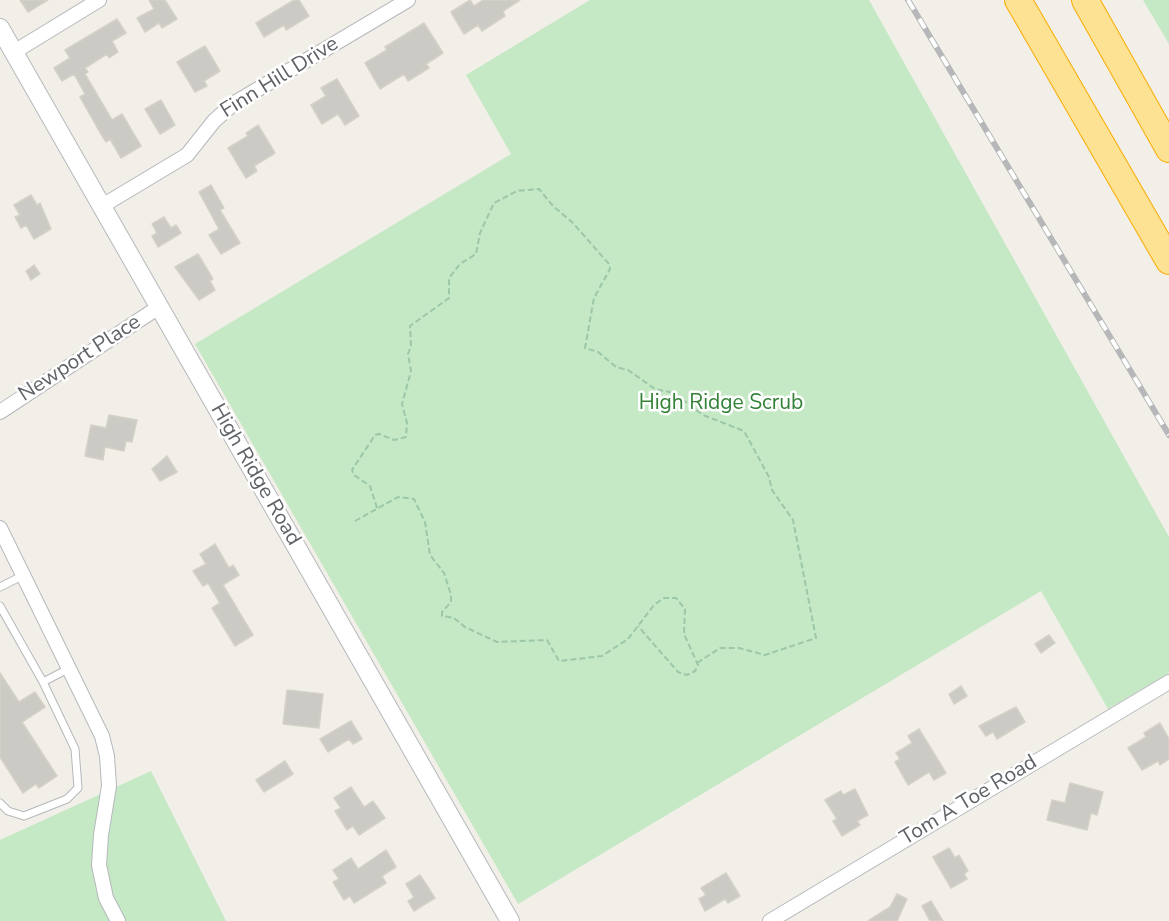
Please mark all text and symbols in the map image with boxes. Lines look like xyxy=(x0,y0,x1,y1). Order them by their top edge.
street label: Finn Hill Drive xyxy=(216,32,344,124)
street label: Newport Place xyxy=(14,310,146,408)
park label: High Ridge Scrub xyxy=(639,391,803,417)
street label: High Ridge Road xyxy=(204,400,306,550)
street label: Tom A Toe Road xyxy=(896,750,1042,852)

